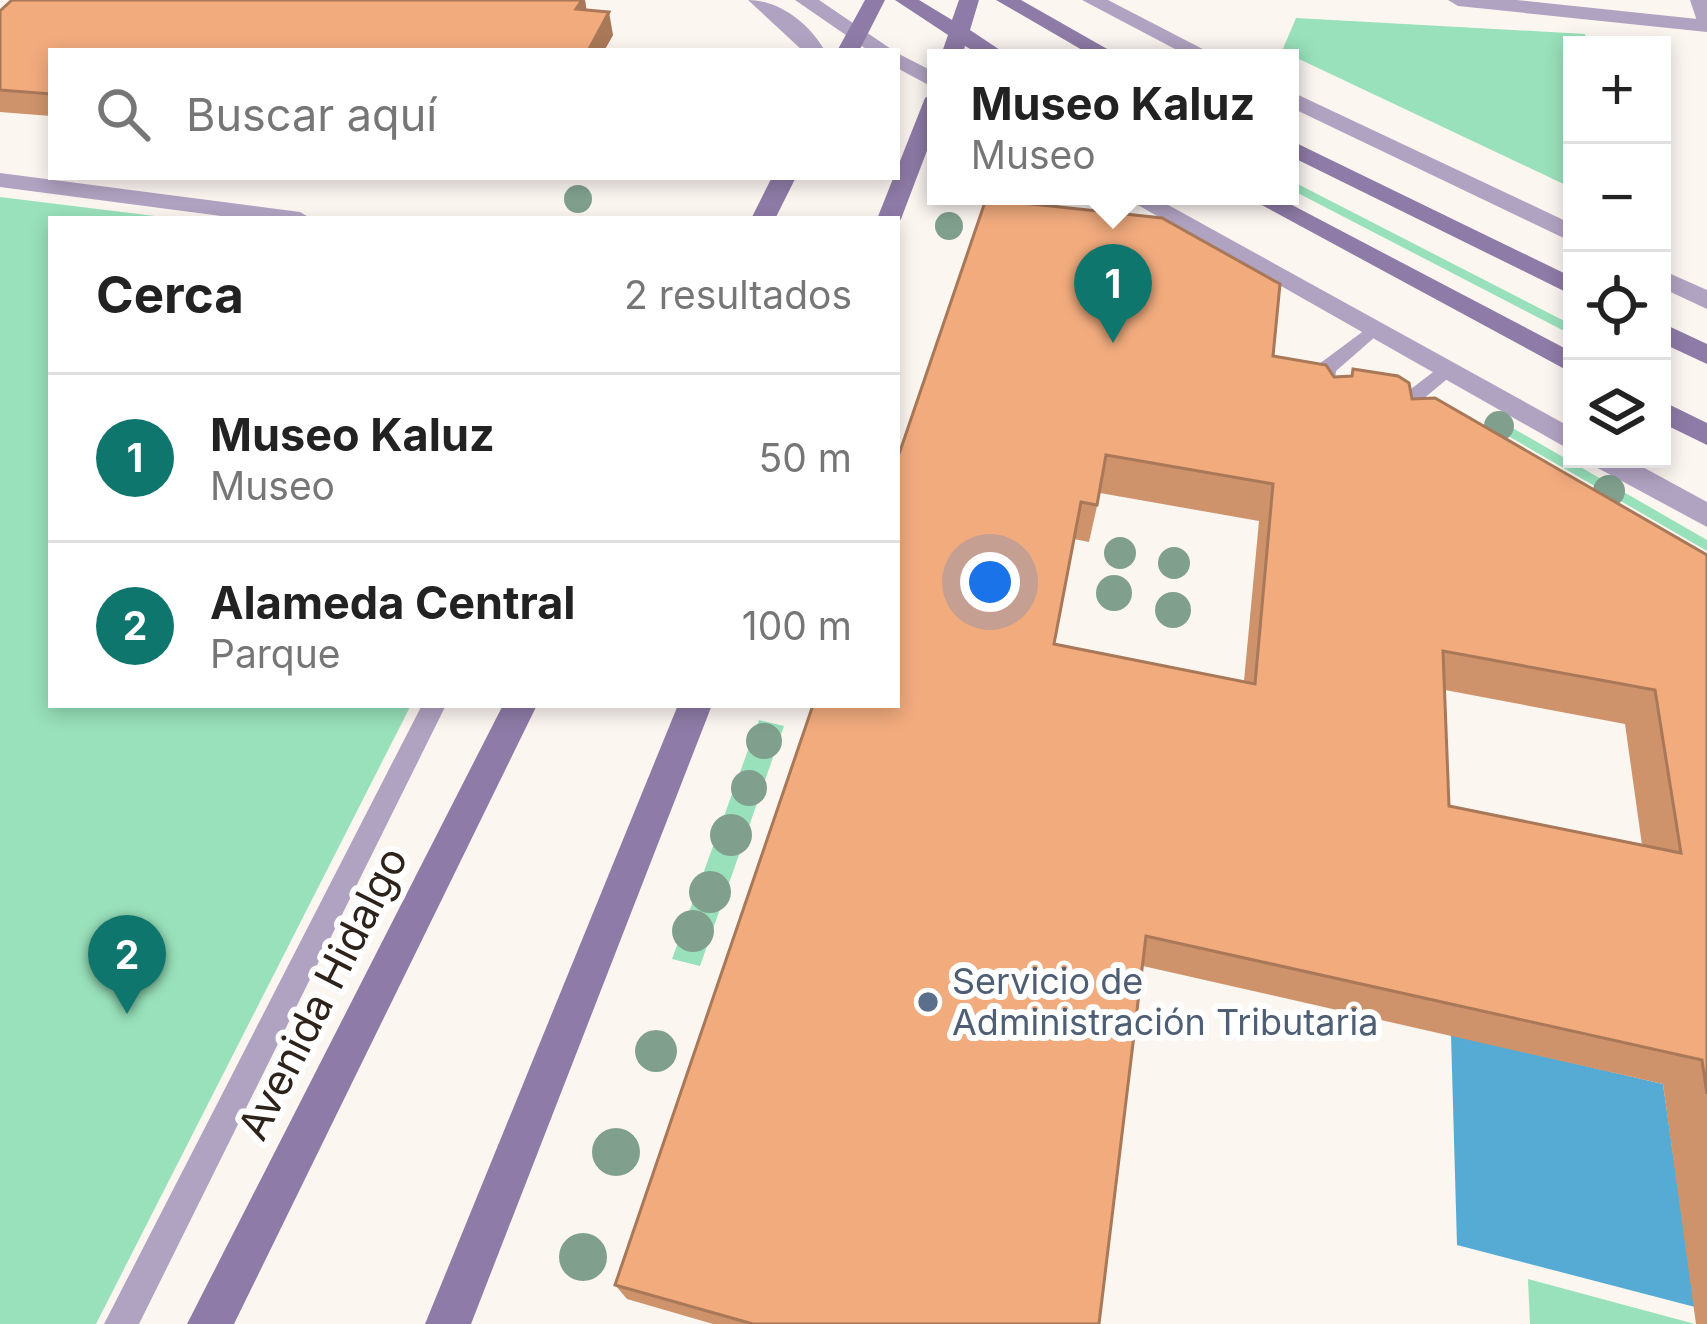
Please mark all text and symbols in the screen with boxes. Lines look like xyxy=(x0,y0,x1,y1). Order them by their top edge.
map controls xyxy=(1563,36,1671,468)
button: + xyxy=(1563,36,1671,144)
search box xyxy=(48,48,900,180)
popup xyxy=(927,49,1299,205)
text: Museo Kaluz xyxy=(971,76,1255,131)
icon: search xyxy=(90,81,156,147)
text: Buscar aquí xyxy=(186,87,437,142)
text: Museo xyxy=(971,131,1096,178)
button: − xyxy=(1563,144,1671,252)
pin: 1 xyxy=(1074,244,1152,343)
button: locate xyxy=(1563,252,1671,360)
text: Cerca xyxy=(96,264,244,325)
text: 2 resultados xyxy=(624,271,852,318)
button: layers xyxy=(1563,360,1671,468)
text: Museo Kaluz xyxy=(210,407,495,462)
text: 1 xyxy=(127,434,143,481)
text: 50 m xyxy=(759,434,852,481)
text: Museo xyxy=(210,462,335,509)
your location xyxy=(960,552,1020,612)
text: Alameda Central xyxy=(210,575,576,630)
text: 2 xyxy=(123,602,147,649)
text: 100 m xyxy=(742,602,852,649)
text: Parque xyxy=(210,630,341,677)
street label: Avenida Hidalgo xyxy=(226,838,418,1148)
pin: 2 xyxy=(88,915,166,1014)
place label: Servicio de Administración Tributaria xyxy=(952,959,1379,1044)
marker: Servicio de Administración Tributaria xyxy=(915,989,941,1015)

